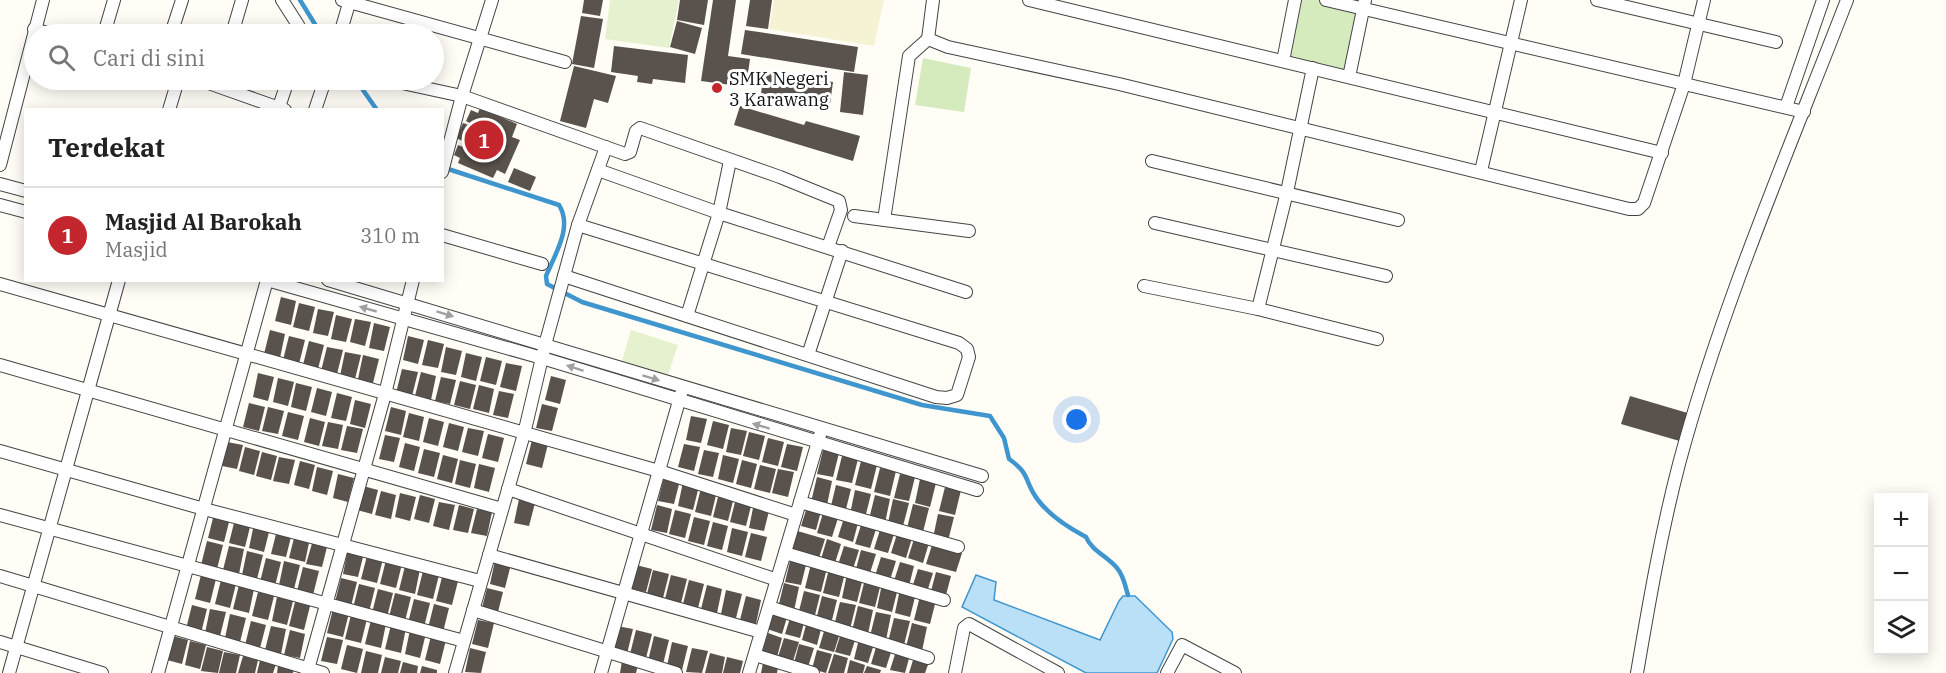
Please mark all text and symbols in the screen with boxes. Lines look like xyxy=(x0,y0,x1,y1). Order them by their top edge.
search box xyxy=(24,24,444,90)
icon: search xyxy=(45,41,78,74)
text: Cari di sini xyxy=(93,43,205,72)
place label: SMK Negeri 3 Karawang xyxy=(729,67,829,111)
marker: SMK Negeri 3 Karawang xyxy=(710,81,724,95)
pin: 1 xyxy=(464,118,504,162)
text: Terdekat xyxy=(48,130,165,164)
text: Masjid Al Barokah xyxy=(105,207,302,236)
text: 1 xyxy=(62,222,74,249)
text: 310 m xyxy=(360,222,420,249)
text: Masjid xyxy=(105,236,168,263)
one-way arrow xyxy=(358,303,377,313)
one-way arrow xyxy=(436,310,454,320)
one-way arrow xyxy=(566,363,584,372)
one-way arrow xyxy=(642,374,660,384)
your location xyxy=(1062,405,1091,434)
one-way arrow xyxy=(752,421,770,430)
map controls xyxy=(1874,493,1928,655)
button: + xyxy=(1874,493,1928,547)
button: − xyxy=(1874,547,1928,601)
button: layers xyxy=(1874,601,1928,655)

